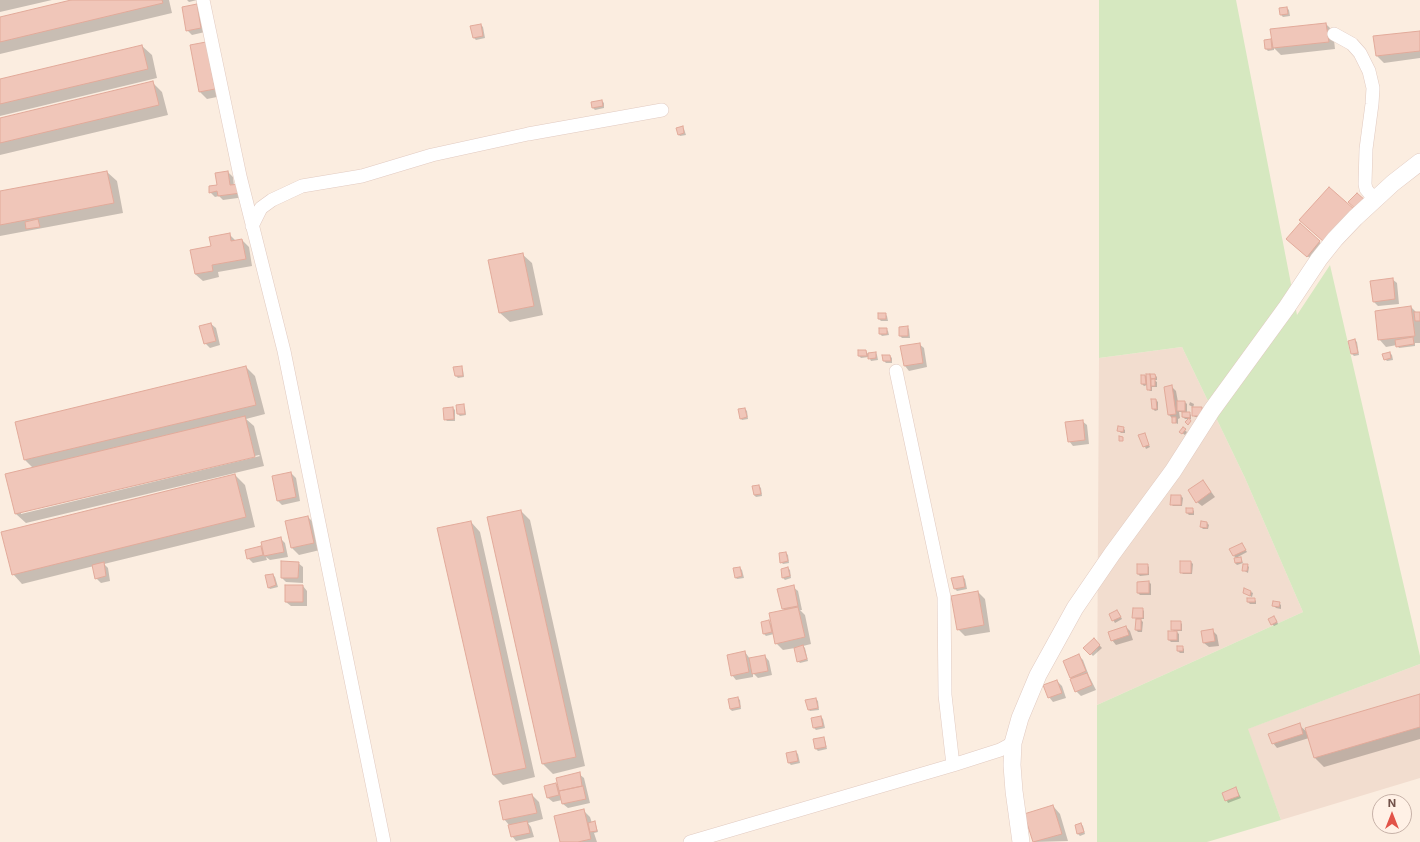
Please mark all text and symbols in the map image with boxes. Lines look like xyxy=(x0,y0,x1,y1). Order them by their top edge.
north arrow xyxy=(1372,794,1412,834)
text: N xyxy=(1388,796,1396,810)

